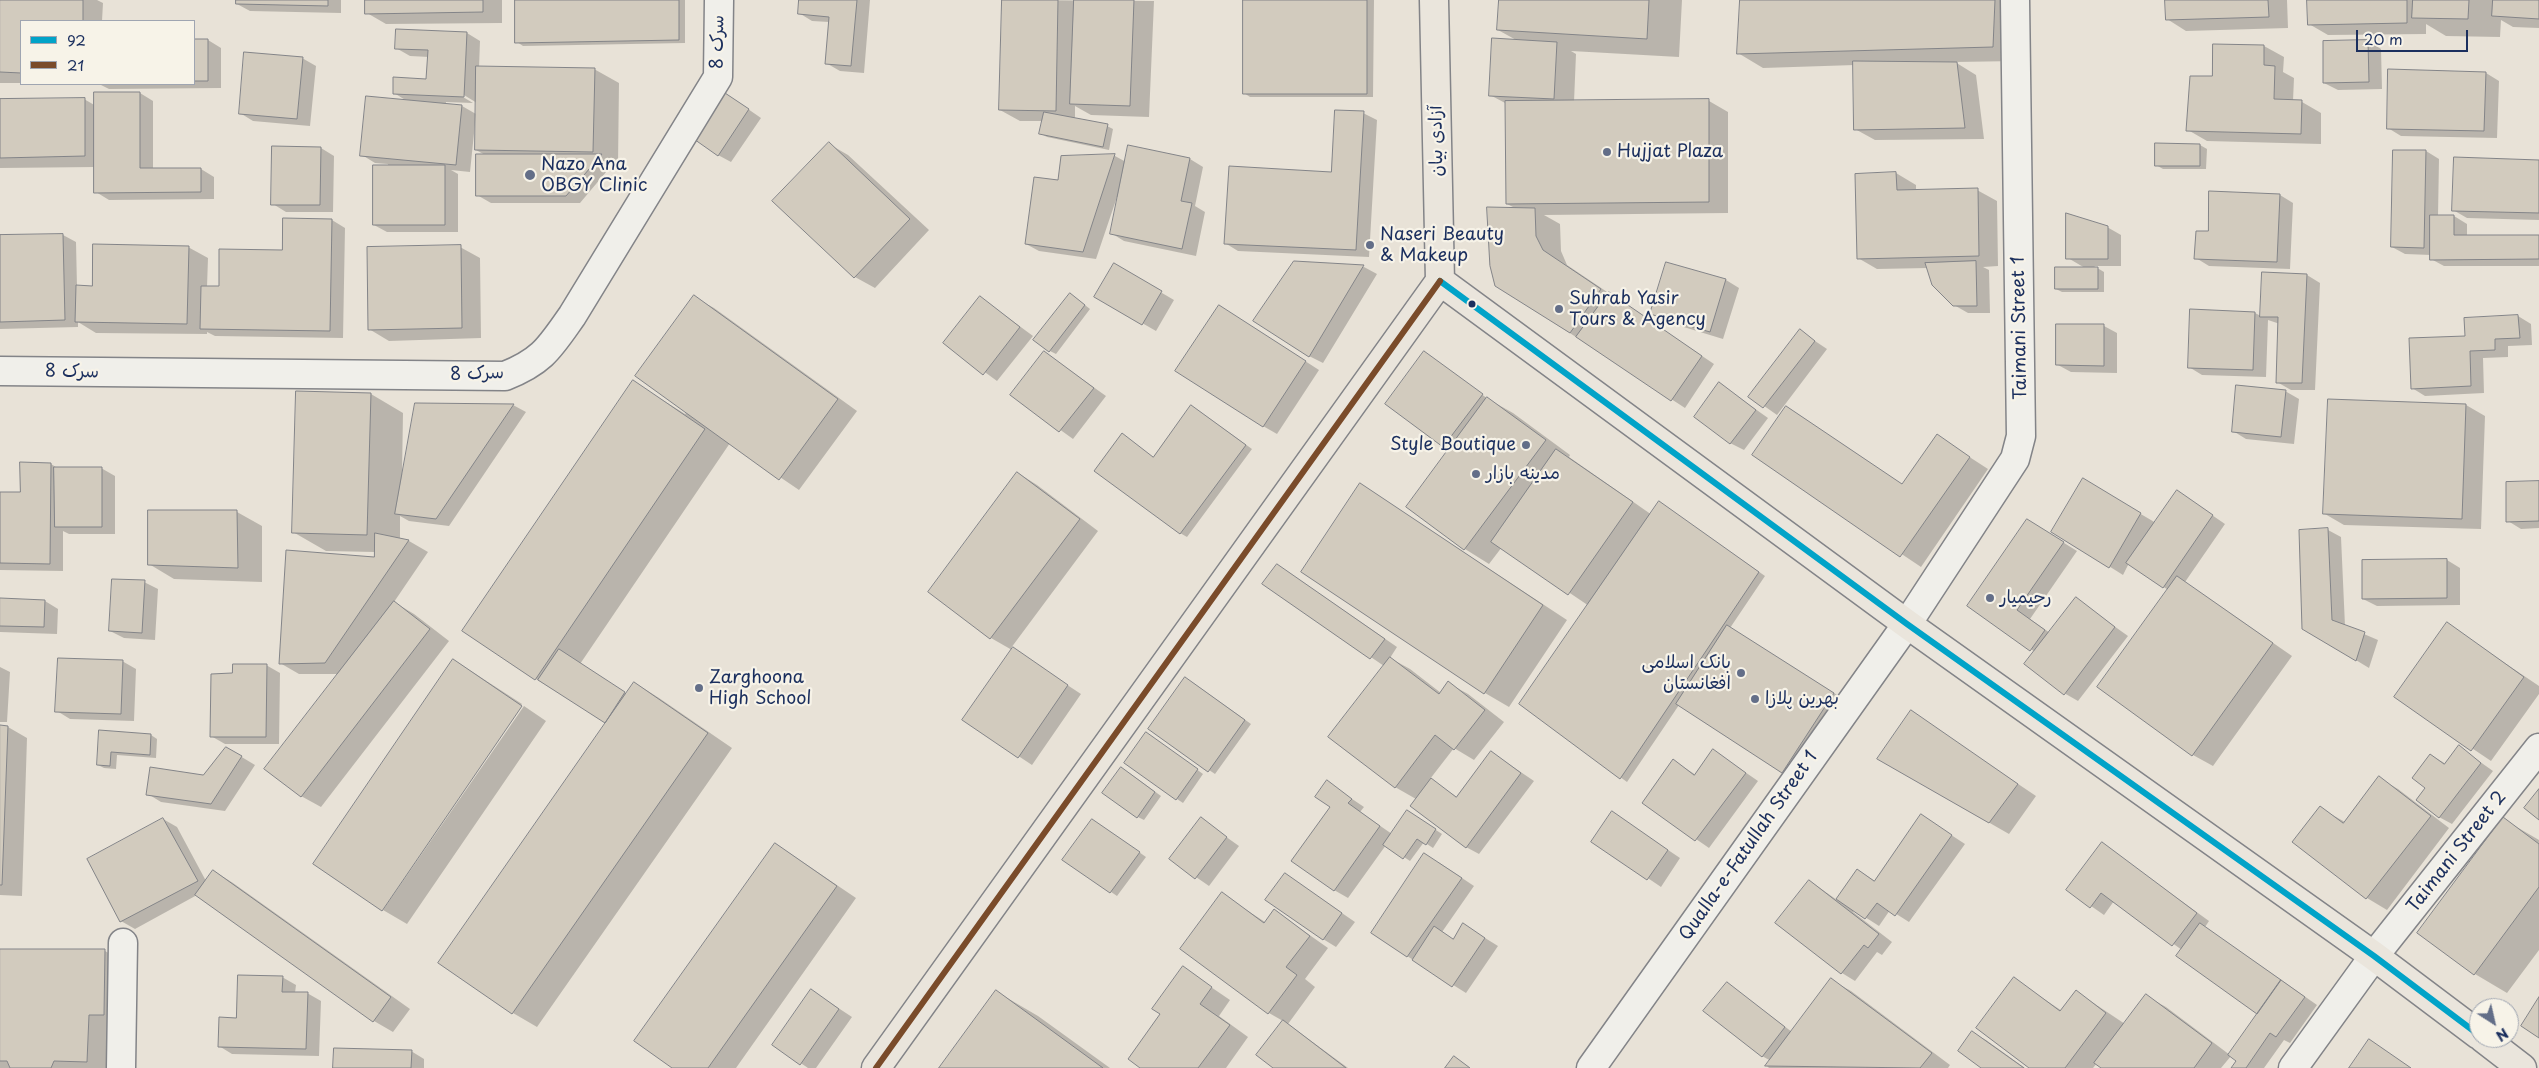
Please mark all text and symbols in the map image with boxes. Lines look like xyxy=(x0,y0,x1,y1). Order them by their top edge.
street label: سرک 8 xyxy=(707,15,729,69)
legend xyxy=(20,20,195,85)
scale bar xyxy=(2359,20,2472,52)
text: 20 m xyxy=(2364,27,2403,50)
text: 92 xyxy=(67,28,86,51)
text: 21 xyxy=(67,53,84,76)
street label: آزادی بیان xyxy=(1426,105,1448,177)
place label: Hujjat Plaza xyxy=(1617,141,1723,163)
marker: Hujjat Plaza xyxy=(1601,146,1613,158)
place label: Nazo Ana OBGY Clinic xyxy=(541,154,647,196)
marker: Nazo Ana OBGY Clinic xyxy=(523,168,537,182)
place label: Naseri Beauty & Makeup xyxy=(1380,224,1504,266)
marker: Naseri Beauty & Makeup xyxy=(1364,239,1376,251)
street label: Taimani Street 1 xyxy=(2008,256,2032,400)
place label: Suhrab Yasir Tours & Agency xyxy=(1569,288,1706,330)
unlabelled marker xyxy=(1467,299,1477,309)
marker: Suhrab Yasir Tours & Agency xyxy=(1553,303,1565,315)
street label: سرک 8 xyxy=(45,361,99,383)
street label: سرک 8 xyxy=(450,362,504,386)
place label: Style Boutique xyxy=(1390,434,1516,456)
marker: Style Boutique xyxy=(1520,439,1532,451)
place label: مدینه بازار xyxy=(1486,463,1560,485)
marker: مدینه بازار xyxy=(1470,468,1482,480)
place label: رحیمیار xyxy=(2000,587,2052,609)
marker: رحیمیار xyxy=(1984,592,1996,604)
place label: بانک اسلامی افغانستان xyxy=(1642,652,1731,694)
place label: Zarghoona High School xyxy=(709,667,812,710)
marker: بانک اسلامی افغانستان xyxy=(1735,667,1747,679)
marker: Zarghoona High School xyxy=(693,682,705,694)
place label: بهرین پلازا xyxy=(1765,688,1839,710)
marker: بهرین پلازا xyxy=(1749,693,1761,705)
street label: Qualla-e-Fatullah Street 1 xyxy=(1675,747,1823,945)
street label: Taimani Street 2 xyxy=(2403,787,2511,917)
north arrow xyxy=(2469,998,2519,1048)
text: N xyxy=(2492,1023,2513,1047)

